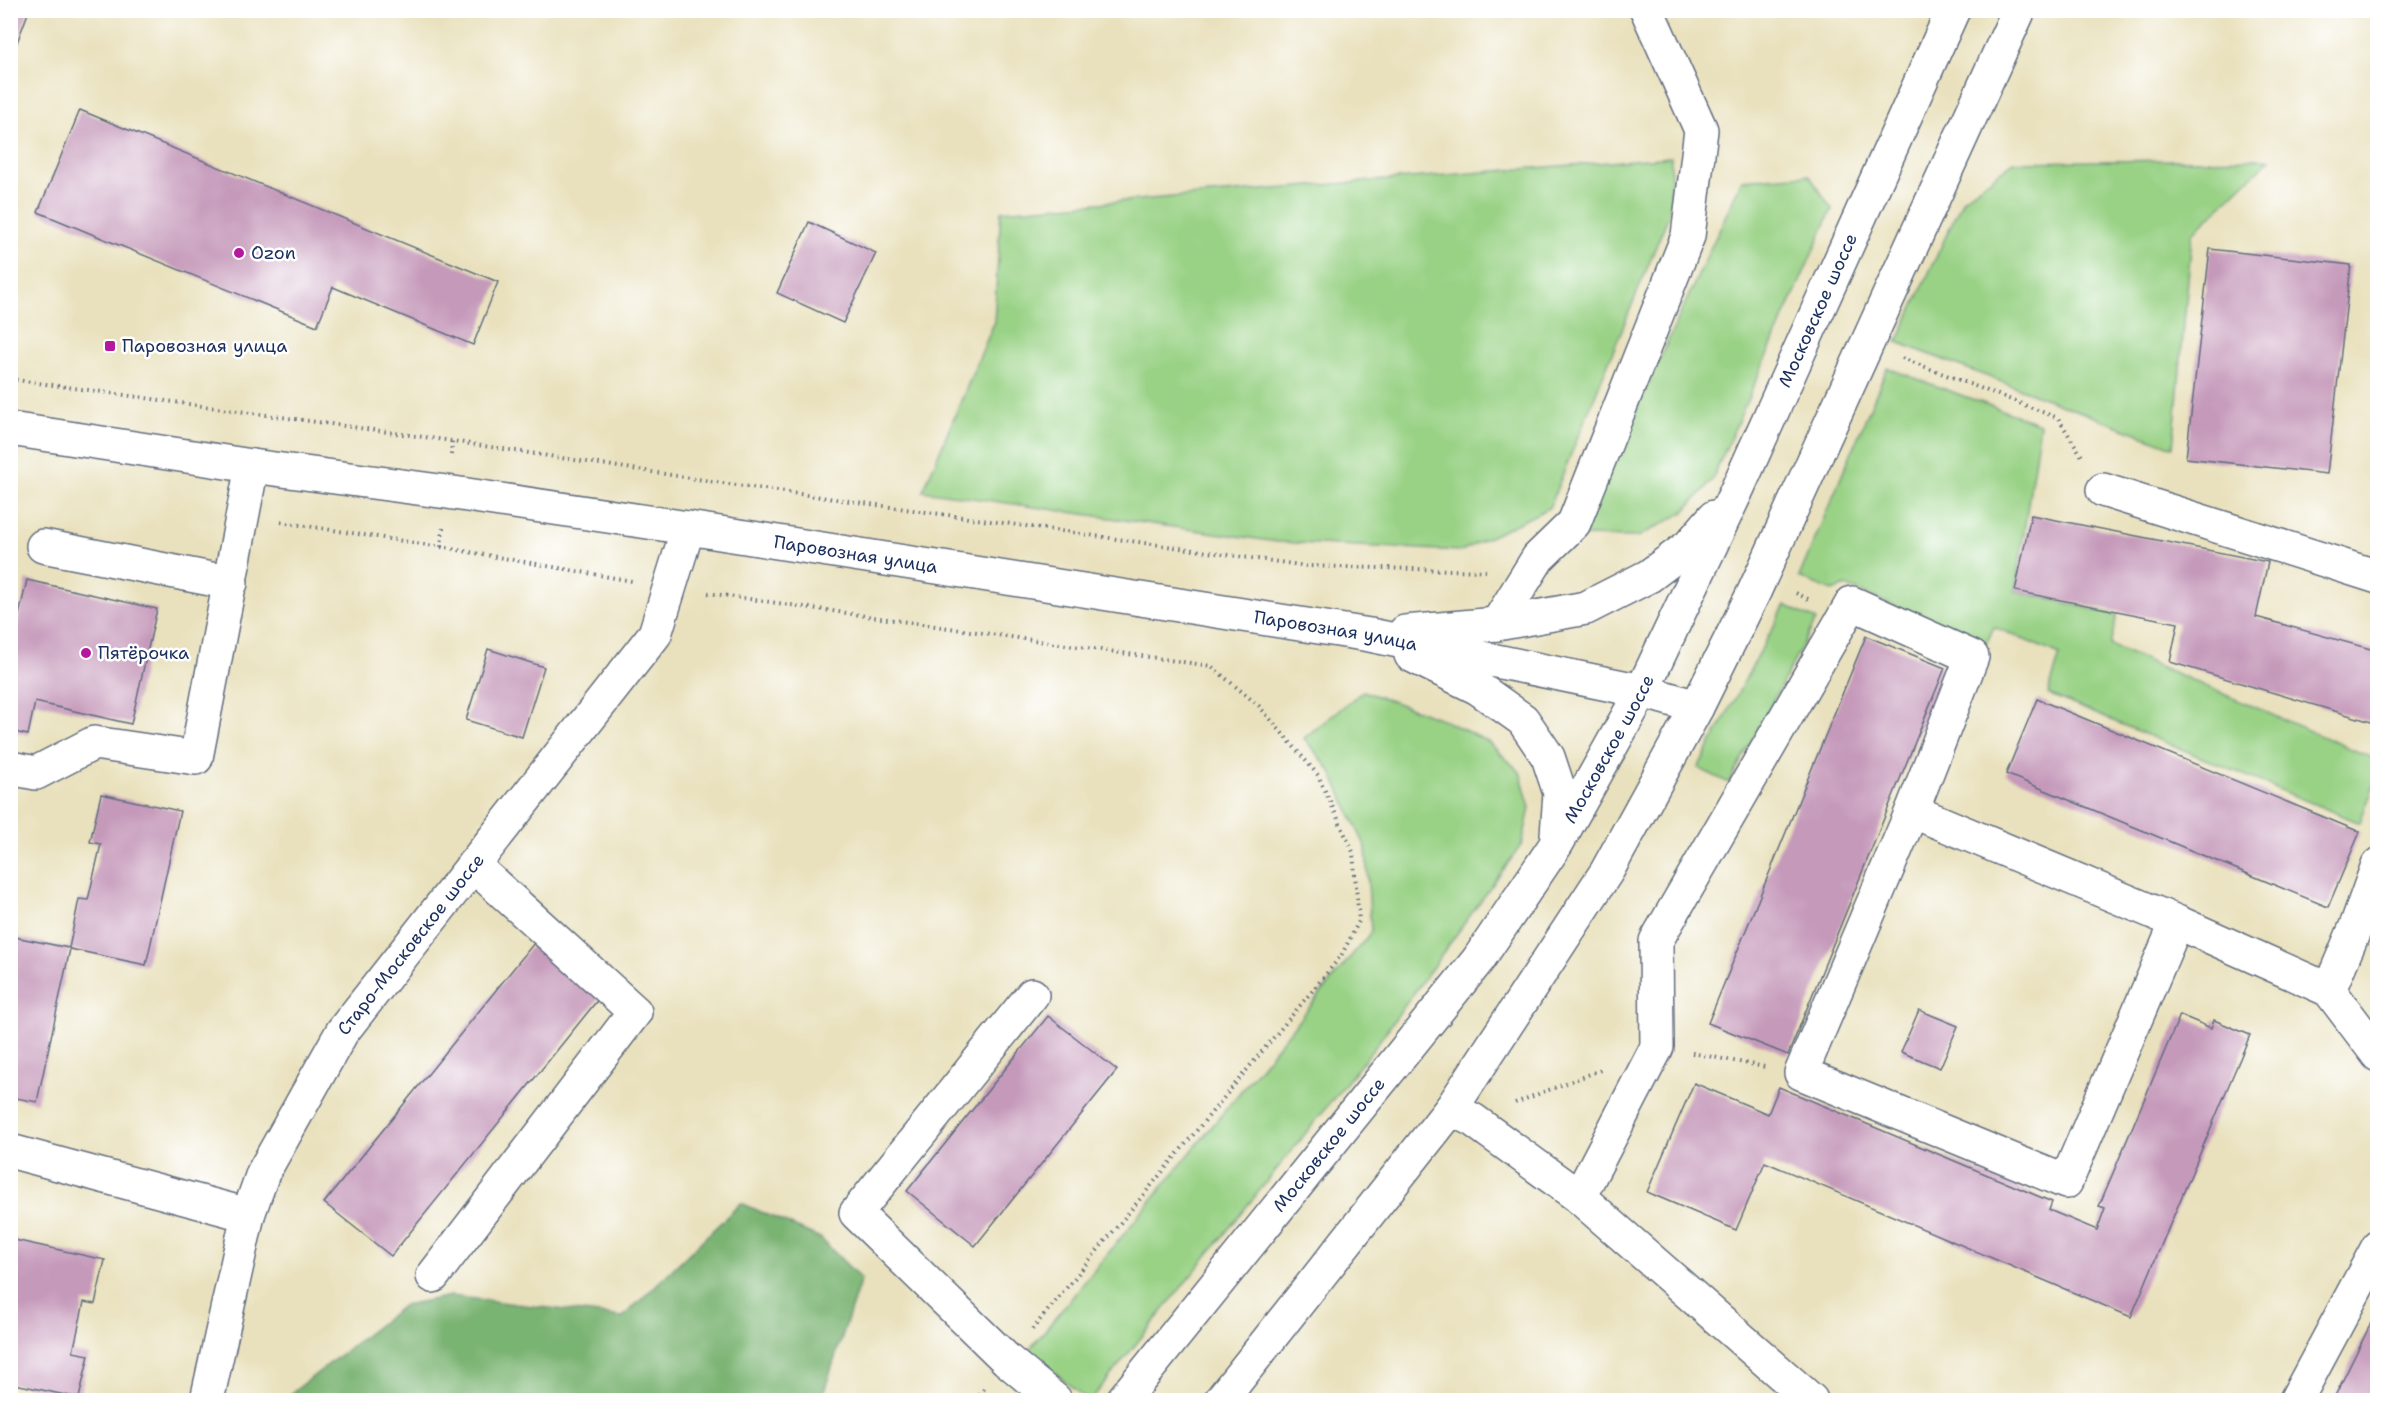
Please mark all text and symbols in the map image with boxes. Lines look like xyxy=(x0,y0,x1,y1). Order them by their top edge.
street label: Московское шоссе xyxy=(1773,230,1863,391)
place label: Ozon xyxy=(251,241,296,265)
marker: Ozon xyxy=(232,246,246,260)
place label: Паровозная улица xyxy=(122,334,287,358)
marker: Паровозная улица xyxy=(103,339,117,353)
street label: Паровозная улица xyxy=(772,530,939,579)
street label: Паровозная улица xyxy=(1252,605,1420,656)
place label: Пятёрочка xyxy=(98,641,189,665)
marker: Пятёрочка xyxy=(79,646,93,660)
street label: Московское шоссе xyxy=(1558,671,1660,828)
street label: Старо-Московское шоссе xyxy=(332,849,490,1040)
street label: Московское шоссе xyxy=(1267,1072,1391,1217)

